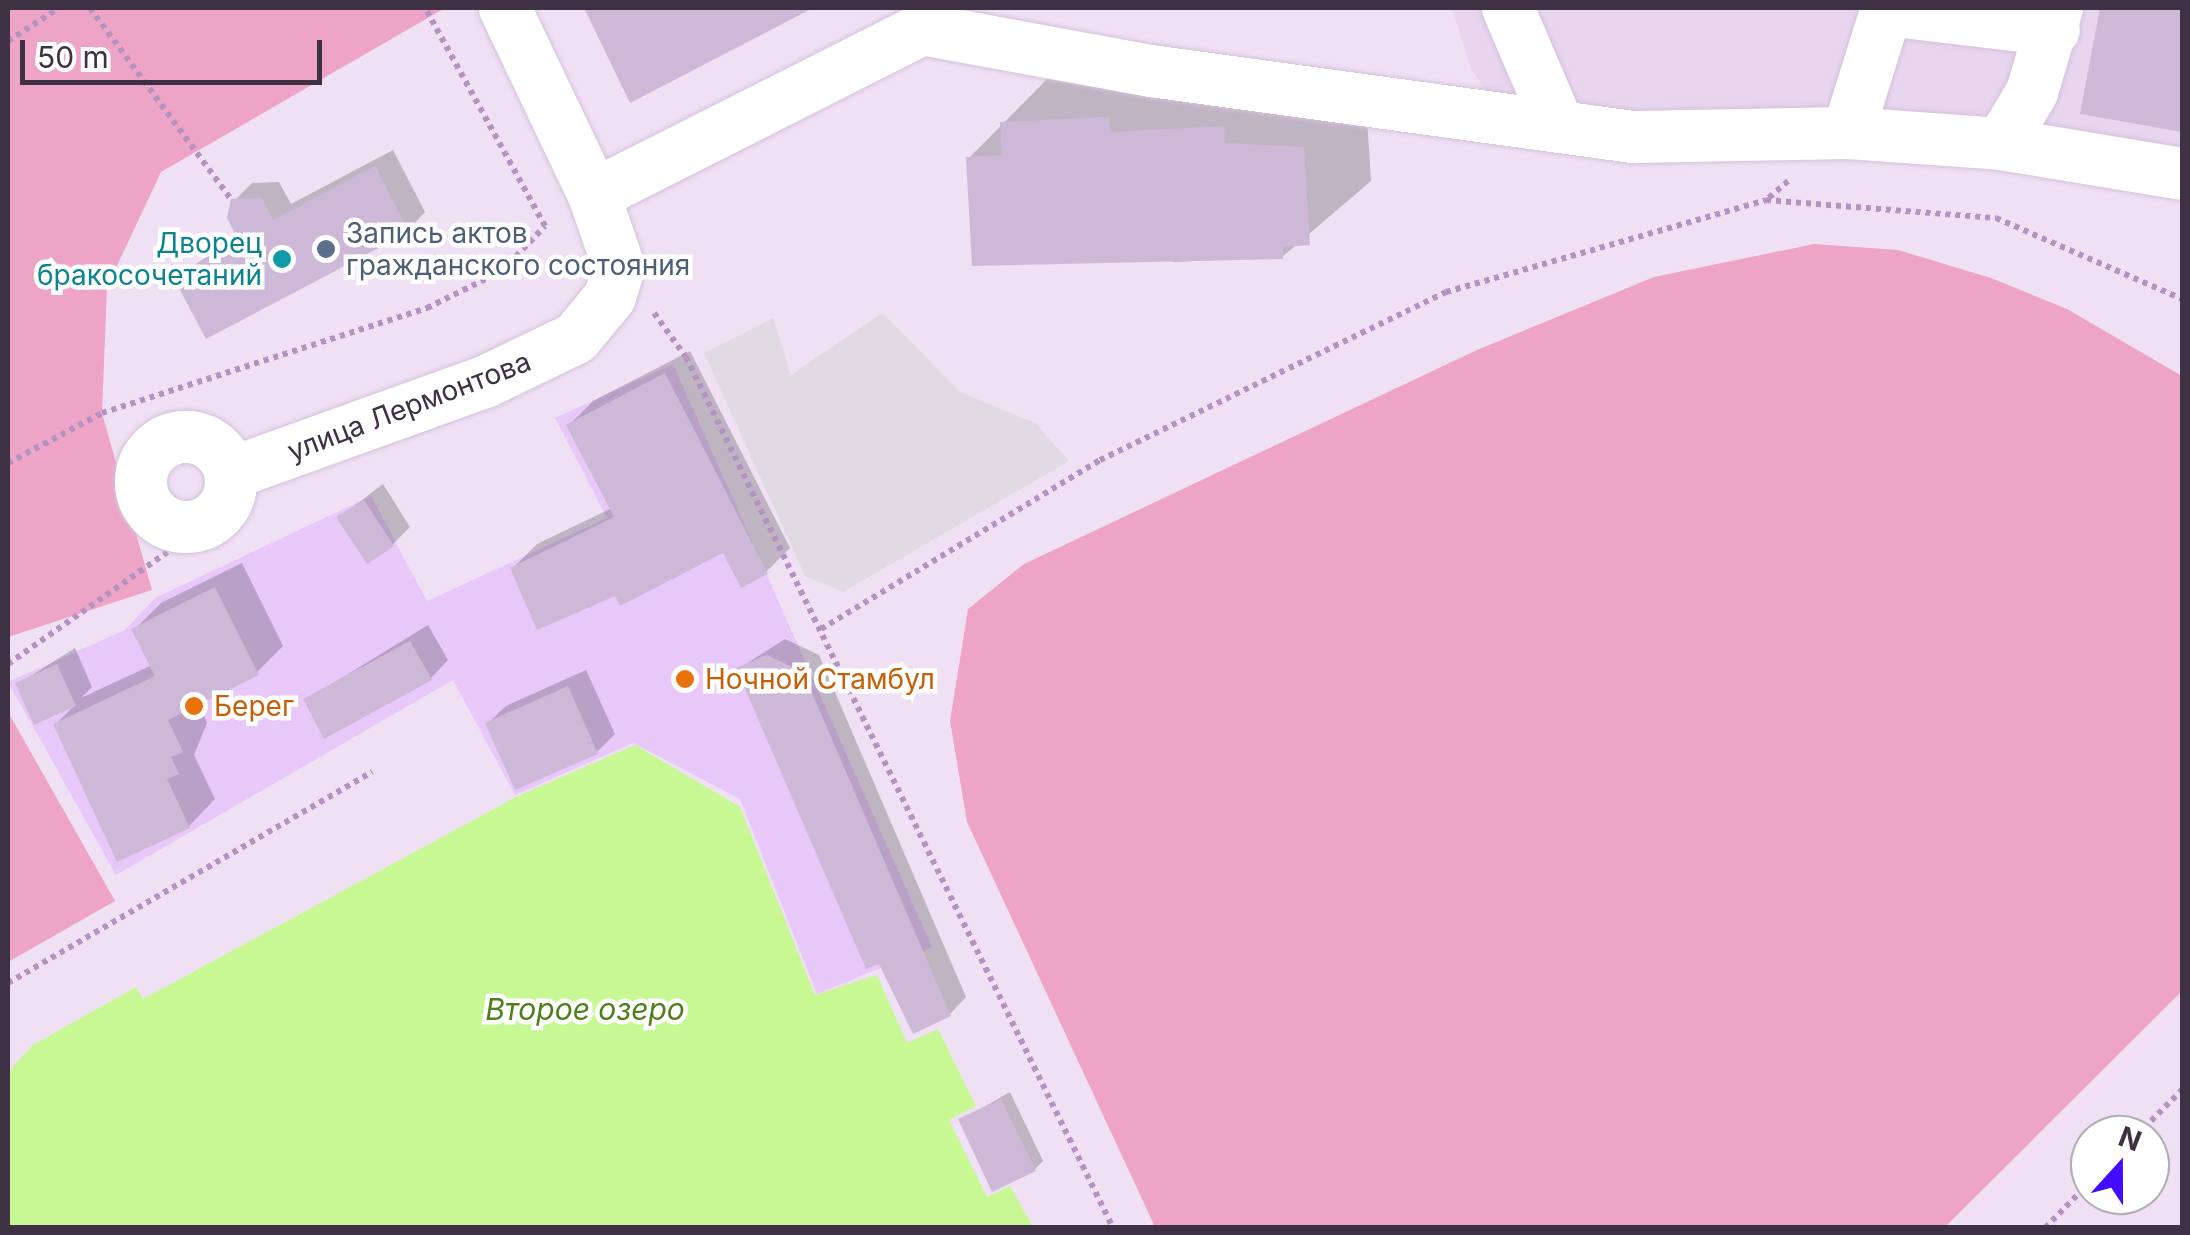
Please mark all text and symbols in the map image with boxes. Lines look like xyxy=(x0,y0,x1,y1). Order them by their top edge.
scale bar xyxy=(25,20,328,82)
text: 50 m xyxy=(37,39,109,75)
place label: Запись актов гражданского состояния xyxy=(346,216,690,282)
place label: Дворец бракосочетаний xyxy=(37,226,262,292)
marker: Запись актов гражданского состояния xyxy=(315,238,337,260)
marker: Дворец бракосочетаний xyxy=(271,248,293,270)
street label: улица Лермонтова xyxy=(283,344,535,468)
place label: Ночной Стамбул xyxy=(705,662,935,696)
marker: Ночной Стамбул xyxy=(674,668,696,690)
place label: Берег xyxy=(214,689,294,723)
marker: Берег xyxy=(183,695,205,717)
water label: Второе озеро xyxy=(485,991,685,1027)
north arrow xyxy=(2070,1115,2170,1215)
text: N xyxy=(2114,1119,2146,1159)

